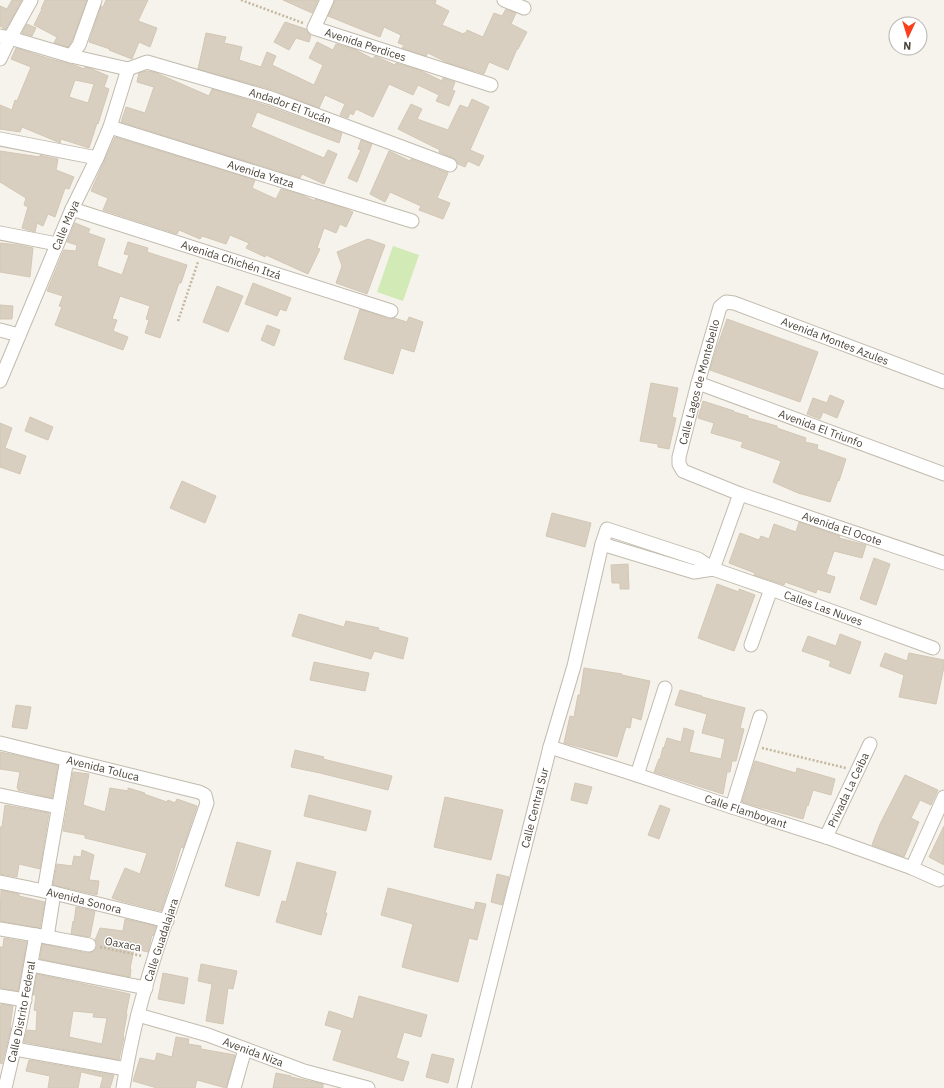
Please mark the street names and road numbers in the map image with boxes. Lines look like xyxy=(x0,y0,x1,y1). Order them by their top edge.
street label: Avenida Perdices xyxy=(323,25,408,64)
street label: Andador El Tucán xyxy=(247,85,333,127)
street label: Avenida Yatza xyxy=(226,157,296,191)
street label: Calle Maya xyxy=(49,198,82,252)
street label: Avenida Chichén Itzá xyxy=(179,237,283,282)
street label: Avenida Montes Azules xyxy=(779,314,891,368)
street label: Calle Lagos de Montebello xyxy=(676,318,722,446)
street label: Avenida El Triunfo xyxy=(777,406,865,450)
street label: Avenida El Ocote xyxy=(800,509,884,549)
street label: Calles Las Nuves xyxy=(782,587,865,629)
street label: Privada La Ceiba xyxy=(825,750,872,830)
street label: Avenida Toluca xyxy=(65,753,141,784)
street label: Calle Central Sur xyxy=(518,766,552,849)
street label: Calle Flamboyant xyxy=(703,791,789,831)
street label: Avenida Sonora xyxy=(45,885,123,917)
street label: Calle Guadalajara xyxy=(141,897,181,983)
street label: Oaxaca xyxy=(104,934,142,954)
street label: Calle Distrito Federal xyxy=(4,960,38,1064)
street label: Avenida Niza xyxy=(221,1034,285,1070)

